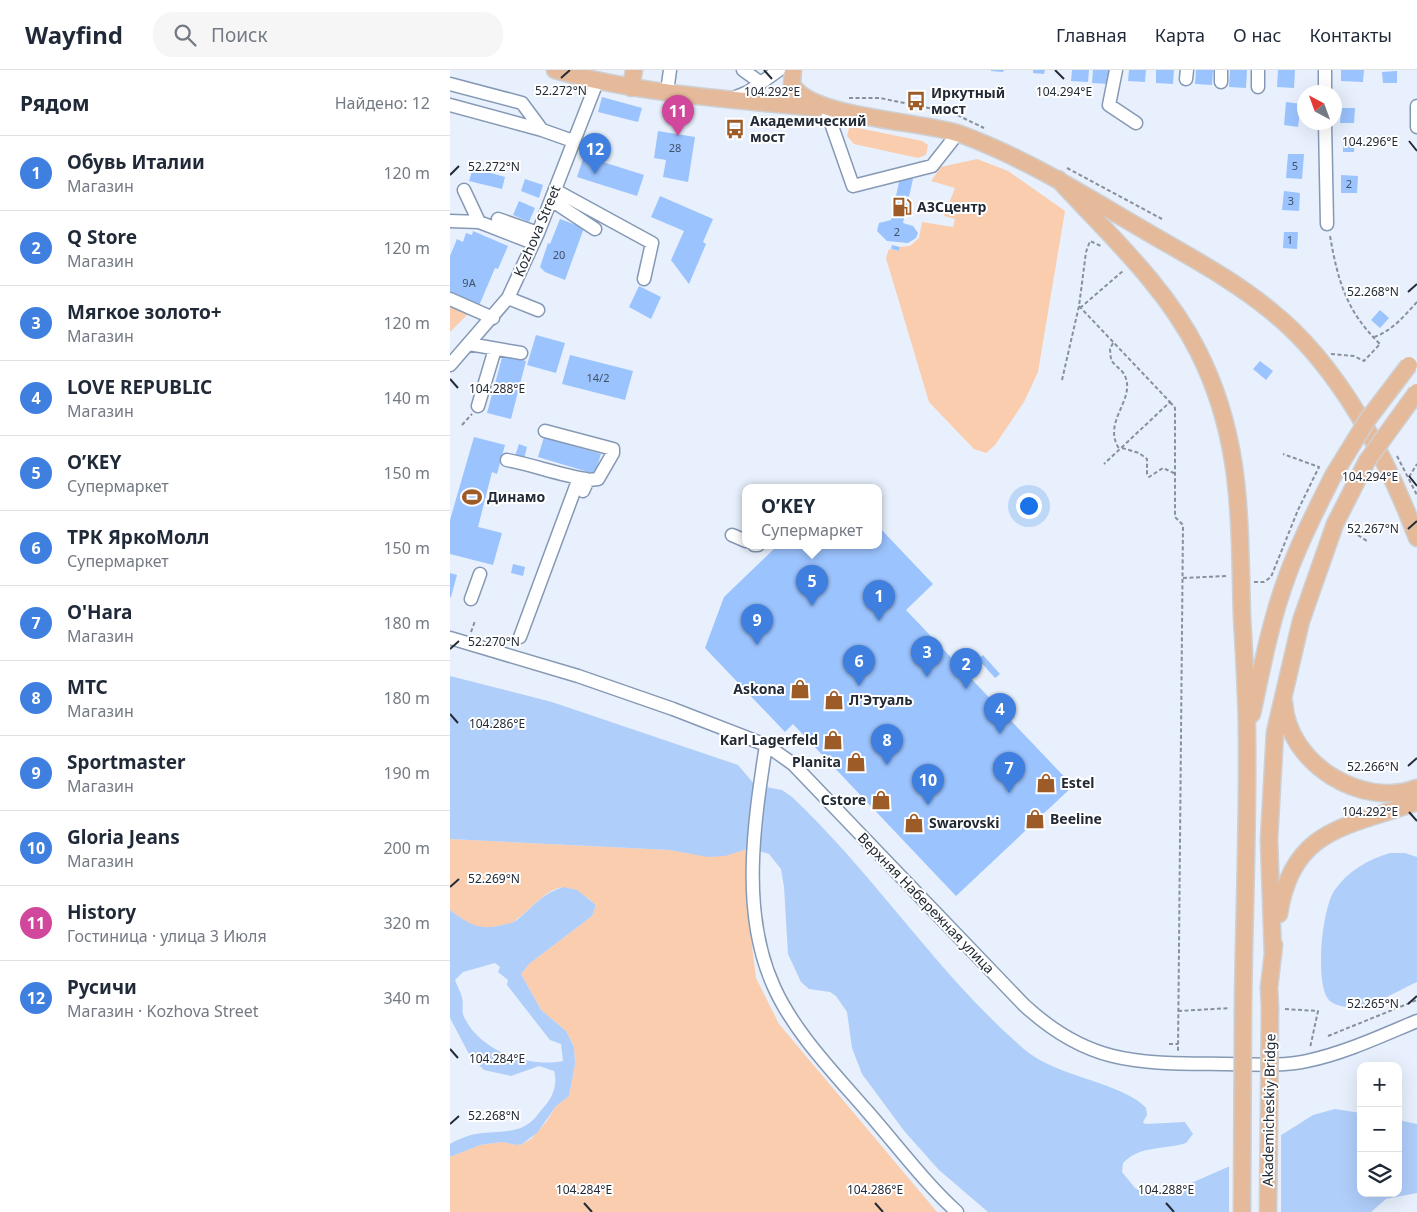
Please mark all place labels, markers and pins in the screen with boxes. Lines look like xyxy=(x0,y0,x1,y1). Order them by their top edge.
place label: Иркутный мост xyxy=(931,83,1005,118)
bus stop icon: Иркутный мост xyxy=(905,90,927,112)
pin: 11 xyxy=(662,95,694,136)
place label: Академический мост xyxy=(750,111,867,146)
bus stop icon: Академический мост xyxy=(724,118,746,140)
pin: 12 xyxy=(579,133,611,174)
fuel station icon: АЗСцентр xyxy=(891,196,913,218)
place label: АЗСцентр xyxy=(917,197,987,216)
sports icon: Динамо xyxy=(461,486,483,508)
place label: Динамо xyxy=(487,487,546,506)
pin: 5 xyxy=(796,565,828,606)
pin: 1 xyxy=(863,580,895,621)
pin: 9 xyxy=(741,604,773,645)
pin: 3 xyxy=(911,636,943,677)
pin: 6 xyxy=(843,645,875,686)
pin: 2 xyxy=(950,648,982,689)
shop icon: Askona xyxy=(789,678,811,700)
place label: Askona xyxy=(733,679,785,698)
shop icon: Л'Этуаль xyxy=(823,689,845,711)
place label: Л'Этуаль xyxy=(849,690,912,709)
pin: 4 xyxy=(984,693,1016,734)
pin: 8 xyxy=(871,724,903,765)
shop icon: Karl Lagerfeld xyxy=(822,729,844,751)
place label: Karl Lagerfeld xyxy=(720,730,818,749)
shop icon: Planita xyxy=(845,751,867,773)
place label: Planita xyxy=(792,752,841,771)
pin: 7 xyxy=(993,752,1025,793)
pin: 10 xyxy=(912,764,944,805)
shop icon: Estel xyxy=(1035,772,1057,794)
place label: Estel xyxy=(1061,773,1094,792)
shop icon: Cstore xyxy=(870,789,892,811)
place label: Cstore xyxy=(821,790,866,809)
shop icon: Beeline xyxy=(1024,808,1046,830)
place label: Beeline xyxy=(1050,809,1102,828)
shop icon: Swarovski xyxy=(903,812,925,834)
place label: Swarovski xyxy=(929,813,999,832)

